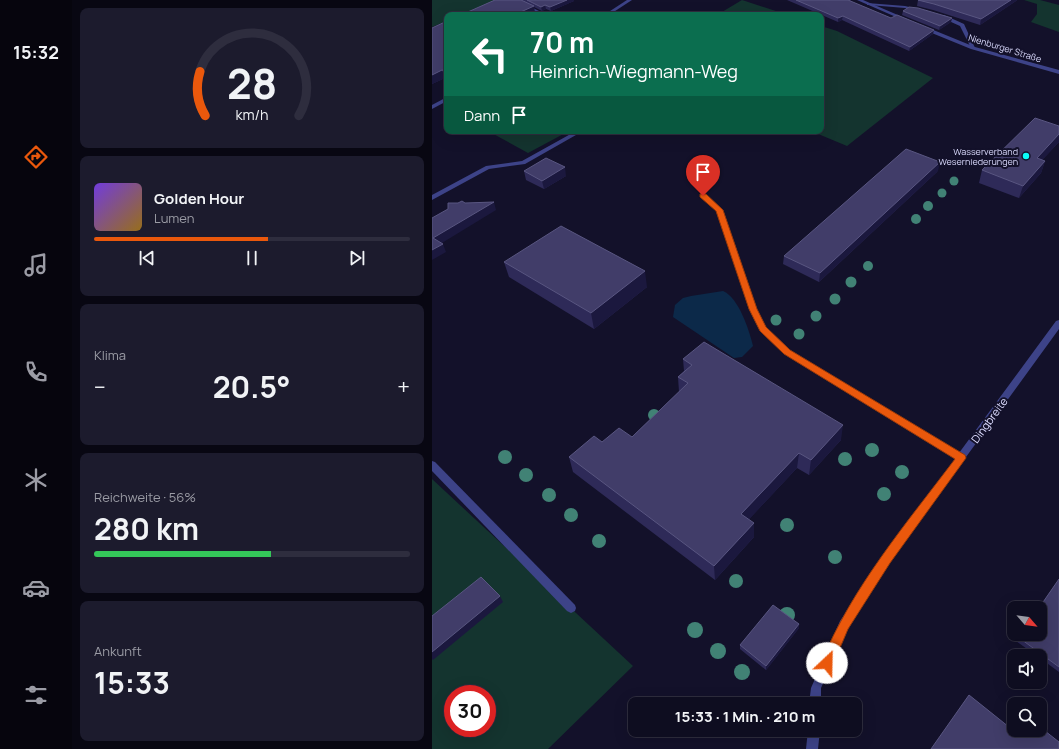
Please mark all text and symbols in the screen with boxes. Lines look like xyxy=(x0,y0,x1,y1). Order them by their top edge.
text: 70 m xyxy=(530,23,594,61)
icon: left xyxy=(464,28,516,80)
street label: Nienburger Straße xyxy=(967,31,1043,65)
text: 15:32 xyxy=(13,40,59,64)
text: 28 xyxy=(227,55,277,111)
text: Heinrich-Wiegmann-Weg xyxy=(530,59,738,83)
icon: arrive xyxy=(508,104,530,126)
text: km/h xyxy=(235,105,269,124)
text: Dann xyxy=(464,105,500,126)
icon: directions xyxy=(22,143,50,171)
place label: Wasserverband Weserniederungen xyxy=(939,145,1018,168)
marker: Wasserverband Weserniederungen xyxy=(1021,151,1031,161)
pin xyxy=(686,155,720,196)
icon: arrive xyxy=(692,161,714,183)
text: Golden Hour xyxy=(154,188,244,209)
text: Lumen xyxy=(154,209,194,227)
icon: previous xyxy=(136,247,158,269)
icon: pause xyxy=(241,247,263,269)
icon: next xyxy=(346,247,368,269)
icon: music xyxy=(22,251,50,279)
text: Klima xyxy=(94,346,126,364)
icon: phone xyxy=(22,358,50,386)
text: 20.5° xyxy=(213,366,291,407)
text: − xyxy=(94,372,106,402)
text: + xyxy=(397,372,410,402)
street label: Dingbreite xyxy=(967,394,1011,446)
icon: climate xyxy=(22,466,50,494)
text: Reichweite · 56% xyxy=(94,488,196,506)
text: 280 km xyxy=(94,508,199,549)
icon: car xyxy=(22,574,50,602)
north arrow xyxy=(1007,601,1047,641)
map controls xyxy=(1007,601,1047,737)
text: Ankunft xyxy=(94,642,142,660)
position arrow xyxy=(806,642,848,684)
button: sound xyxy=(1007,649,1047,689)
text: 15:33 xyxy=(94,662,170,703)
icon: filters xyxy=(22,681,50,709)
speed limit sign: 30 xyxy=(444,685,496,737)
button: search xyxy=(1007,697,1047,737)
text: 15:33 · 1 Min. · 210 m xyxy=(675,706,815,727)

